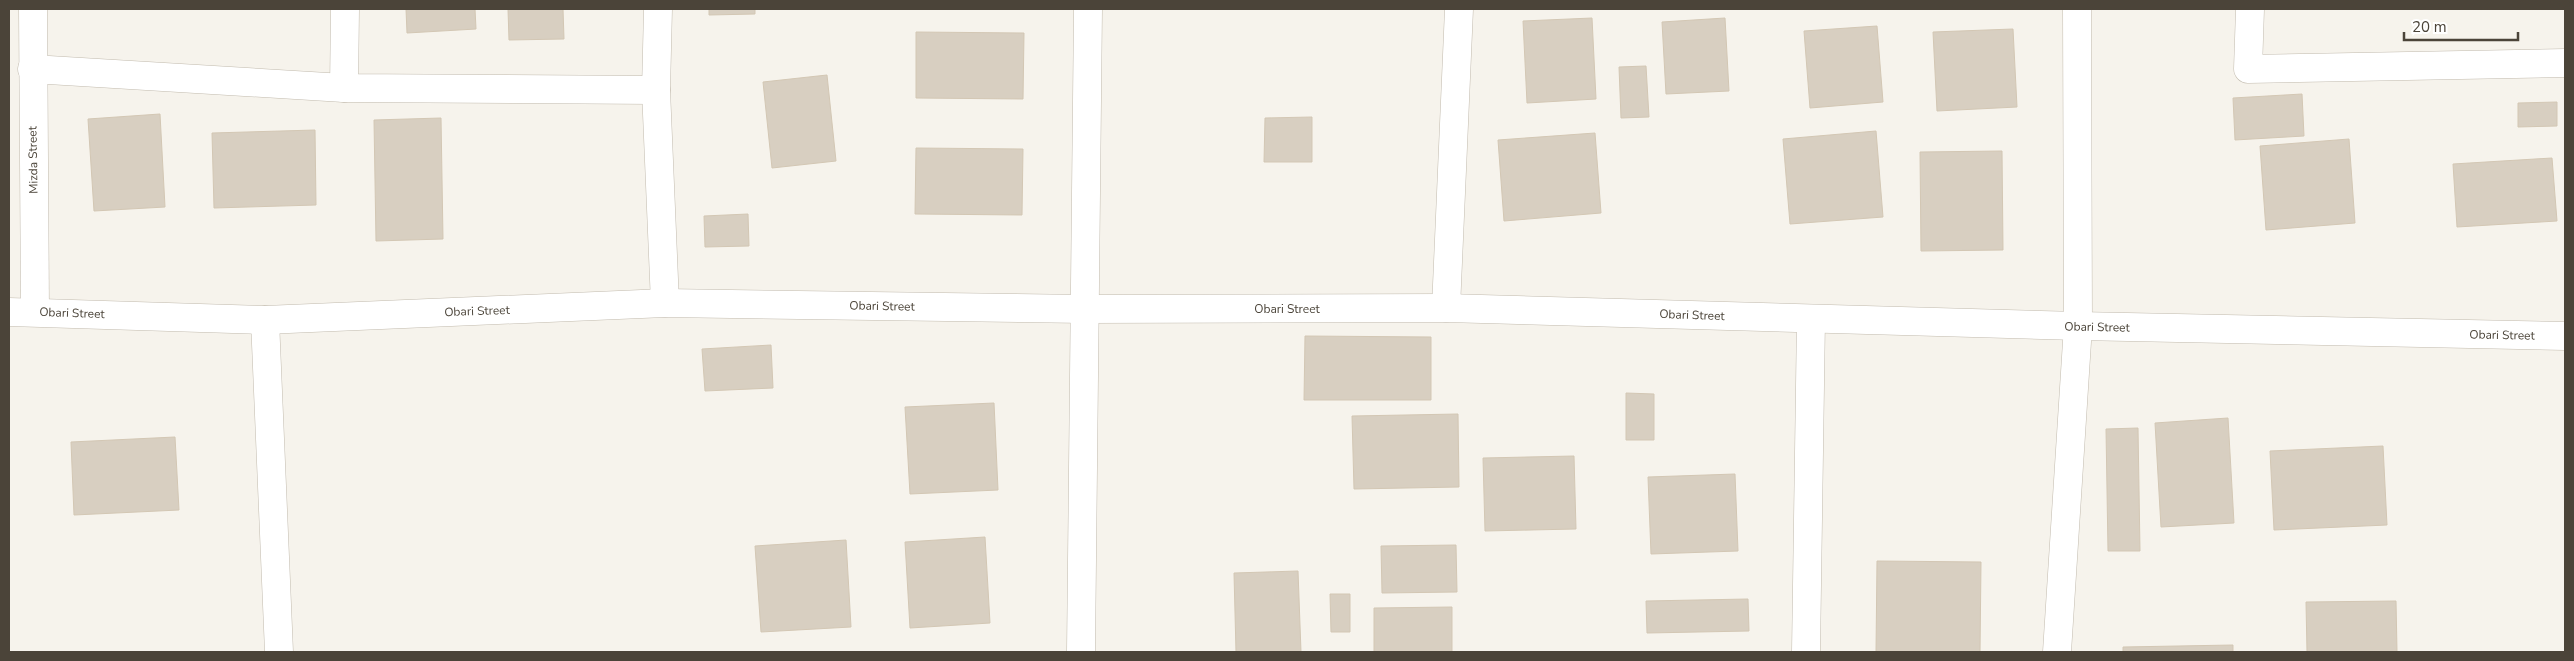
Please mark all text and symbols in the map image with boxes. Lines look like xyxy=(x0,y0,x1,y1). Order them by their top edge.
scale bar xyxy=(2404,10,2518,42)
text: 20 m xyxy=(2412,17,2447,37)
street label: Mizda Street xyxy=(24,125,42,194)
street label: Obari Street xyxy=(849,297,916,315)
street label: Obari Street xyxy=(1254,301,1321,317)
street label: Obari Street xyxy=(444,302,511,320)
street label: Obari Street xyxy=(39,304,106,322)
street label: Obari Street xyxy=(1659,306,1726,324)
street label: Obari Street xyxy=(2064,318,2131,336)
street label: Obari Street xyxy=(2469,326,2536,344)

